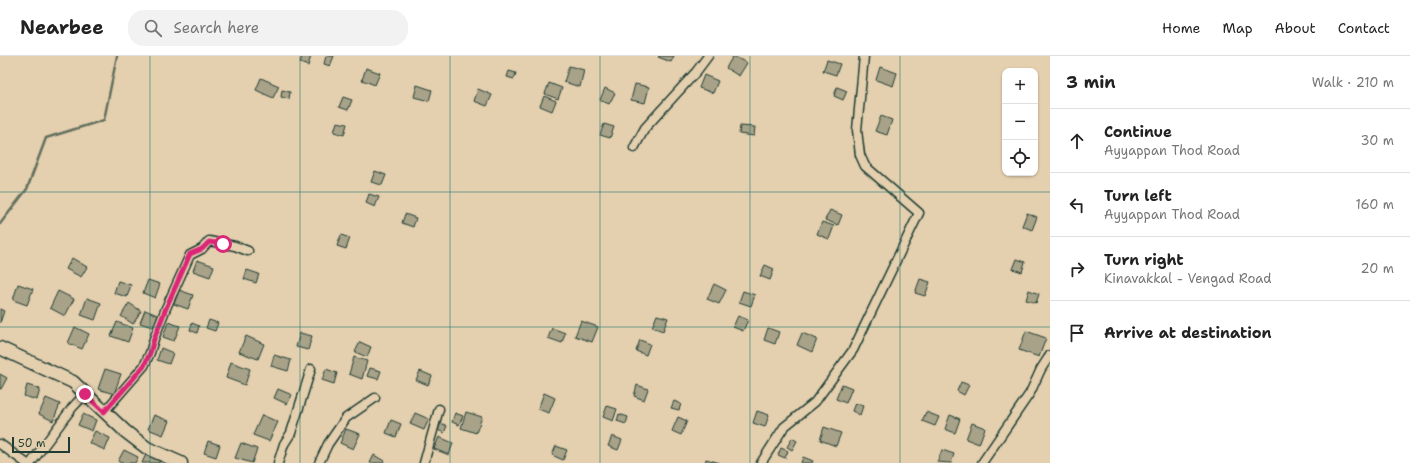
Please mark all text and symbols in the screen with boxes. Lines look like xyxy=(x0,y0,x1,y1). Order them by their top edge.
search box xyxy=(128,10,408,46)
text: Nearbee xyxy=(20,15,104,40)
icon: search xyxy=(142,17,164,39)
text: Search here xyxy=(174,18,259,38)
text: Home xyxy=(1162,19,1201,37)
text: Map xyxy=(1223,19,1253,37)
text: About xyxy=(1275,19,1316,37)
text: Contact xyxy=(1338,19,1390,37)
map controls xyxy=(1002,68,1038,176)
button: + xyxy=(1002,68,1038,104)
text: 3 min xyxy=(1066,71,1116,93)
text: Walk · 210 m xyxy=(1312,74,1394,91)
button: − xyxy=(1002,104,1038,140)
text: Continue xyxy=(1104,122,1172,142)
icon: ahead xyxy=(1066,130,1088,152)
text: 30 m xyxy=(1360,132,1394,149)
button: locate xyxy=(1002,140,1038,176)
text: Ayyappan Thod Road xyxy=(1104,142,1240,159)
text: Turn left xyxy=(1104,186,1172,206)
icon: left xyxy=(1066,194,1088,216)
text: 160 m xyxy=(1356,196,1394,213)
text: Ayyappan Thod Road xyxy=(1104,206,1240,223)
route start xyxy=(214,235,232,253)
text: Turn right xyxy=(1104,250,1184,270)
icon: right xyxy=(1066,258,1088,280)
text: 20 m xyxy=(1361,260,1394,277)
text: Kinavakkal - Vengad Road xyxy=(1104,270,1271,287)
icon: arrive xyxy=(1066,322,1088,344)
text: Arrive at destination xyxy=(1104,323,1272,343)
route end xyxy=(76,385,94,403)
scale bar xyxy=(12,435,70,454)
text: 50 m xyxy=(18,436,46,451)

